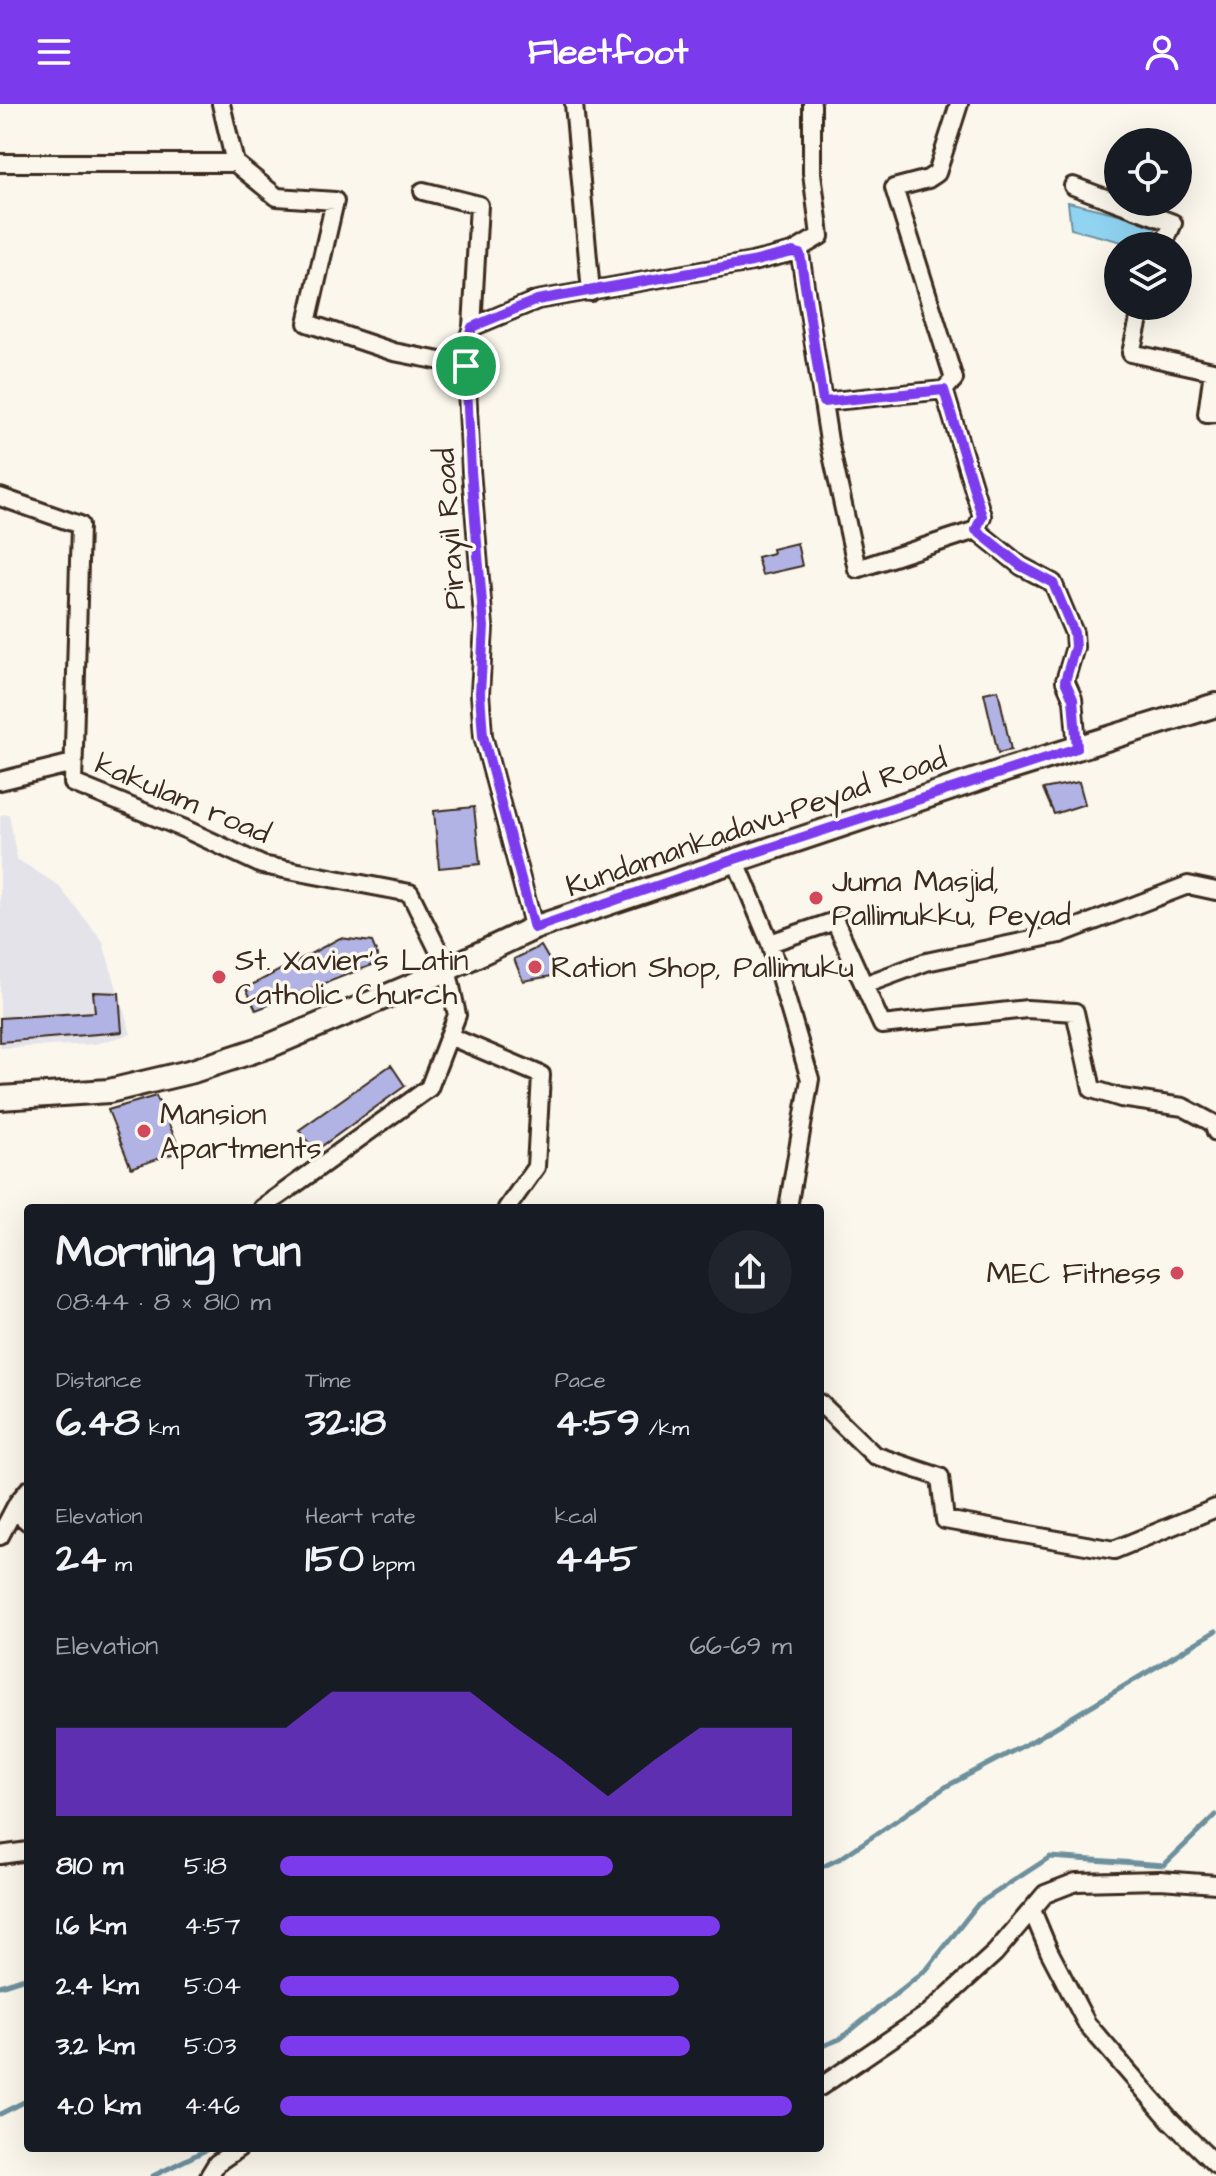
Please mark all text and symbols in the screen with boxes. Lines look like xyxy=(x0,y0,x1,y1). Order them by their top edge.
text: Fleetfoot xyxy=(528,27,688,78)
icon: menu xyxy=(32,30,76,74)
icon: person xyxy=(1140,30,1184,74)
map controls xyxy=(1104,128,1192,320)
button: locate xyxy=(1104,128,1192,216)
button: layers xyxy=(1104,232,1192,320)
pin xyxy=(432,332,500,400)
icon: arrive xyxy=(444,344,488,388)
street label: Pirayil Road xyxy=(423,447,478,611)
street label: Kundamankadavu-Peyad Road xyxy=(560,738,953,909)
street label: kakulam road xyxy=(88,743,277,855)
place label: Juma Masjid, Pallimukku, Peyad xyxy=(832,861,1071,938)
marker: Juma Masjid, Pallimukku, Peyad xyxy=(807,889,825,907)
place label: St. Xavier's Latin Catholic Church xyxy=(235,940,468,1016)
place label: Ration Shop, Pallimuku xyxy=(551,947,854,989)
marker: Ration Shop, Pallimuku xyxy=(526,958,544,976)
marker: St. Xavier's Latin Catholic Church xyxy=(210,968,228,986)
place label: Mansion Apartments xyxy=(160,1094,322,1170)
marker: Mansion Apartments xyxy=(135,1122,153,1140)
text: Morning run xyxy=(56,1223,301,1284)
button: share xyxy=(708,1230,792,1314)
place label: MEC Fitness xyxy=(986,1253,1161,1295)
marker: MEC Fitness xyxy=(1168,1264,1186,1282)
text: 08:44 · 8 × 810 m xyxy=(56,1284,271,1320)
text: Distance xyxy=(56,1365,142,1396)
text: Time xyxy=(305,1365,351,1396)
text: Pace xyxy=(555,1365,606,1396)
text: 6.48 xyxy=(56,1396,140,1451)
text: 32:18 xyxy=(305,1396,386,1451)
text: 4:59 xyxy=(555,1396,640,1451)
text: km xyxy=(140,1413,179,1444)
text: /km xyxy=(640,1413,689,1444)
text: Elevation xyxy=(56,1501,143,1532)
text: Heart rate xyxy=(305,1501,416,1532)
text: kcal xyxy=(555,1501,597,1532)
text: 24 xyxy=(56,1532,106,1587)
text: 150 xyxy=(305,1532,364,1587)
text: 445 xyxy=(555,1532,637,1587)
text: m xyxy=(106,1549,132,1580)
text: bpm xyxy=(364,1549,415,1580)
text: Elevation xyxy=(56,1628,158,1664)
text: 66–69 m xyxy=(690,1628,792,1664)
text: 810 m xyxy=(56,1848,123,1884)
text: 5:18 xyxy=(184,1848,227,1884)
text: 1.6 km xyxy=(56,1908,126,1944)
text: 4:57 xyxy=(184,1908,240,1944)
text: 2.4 km xyxy=(56,1968,139,2004)
text: 5:04 xyxy=(184,1968,241,2004)
text: 3.2 km xyxy=(56,2028,134,2064)
text: 5:03 xyxy=(184,2028,236,2064)
text: 4.0 km xyxy=(56,2088,140,2124)
text: 4:46 xyxy=(184,2088,240,2124)

